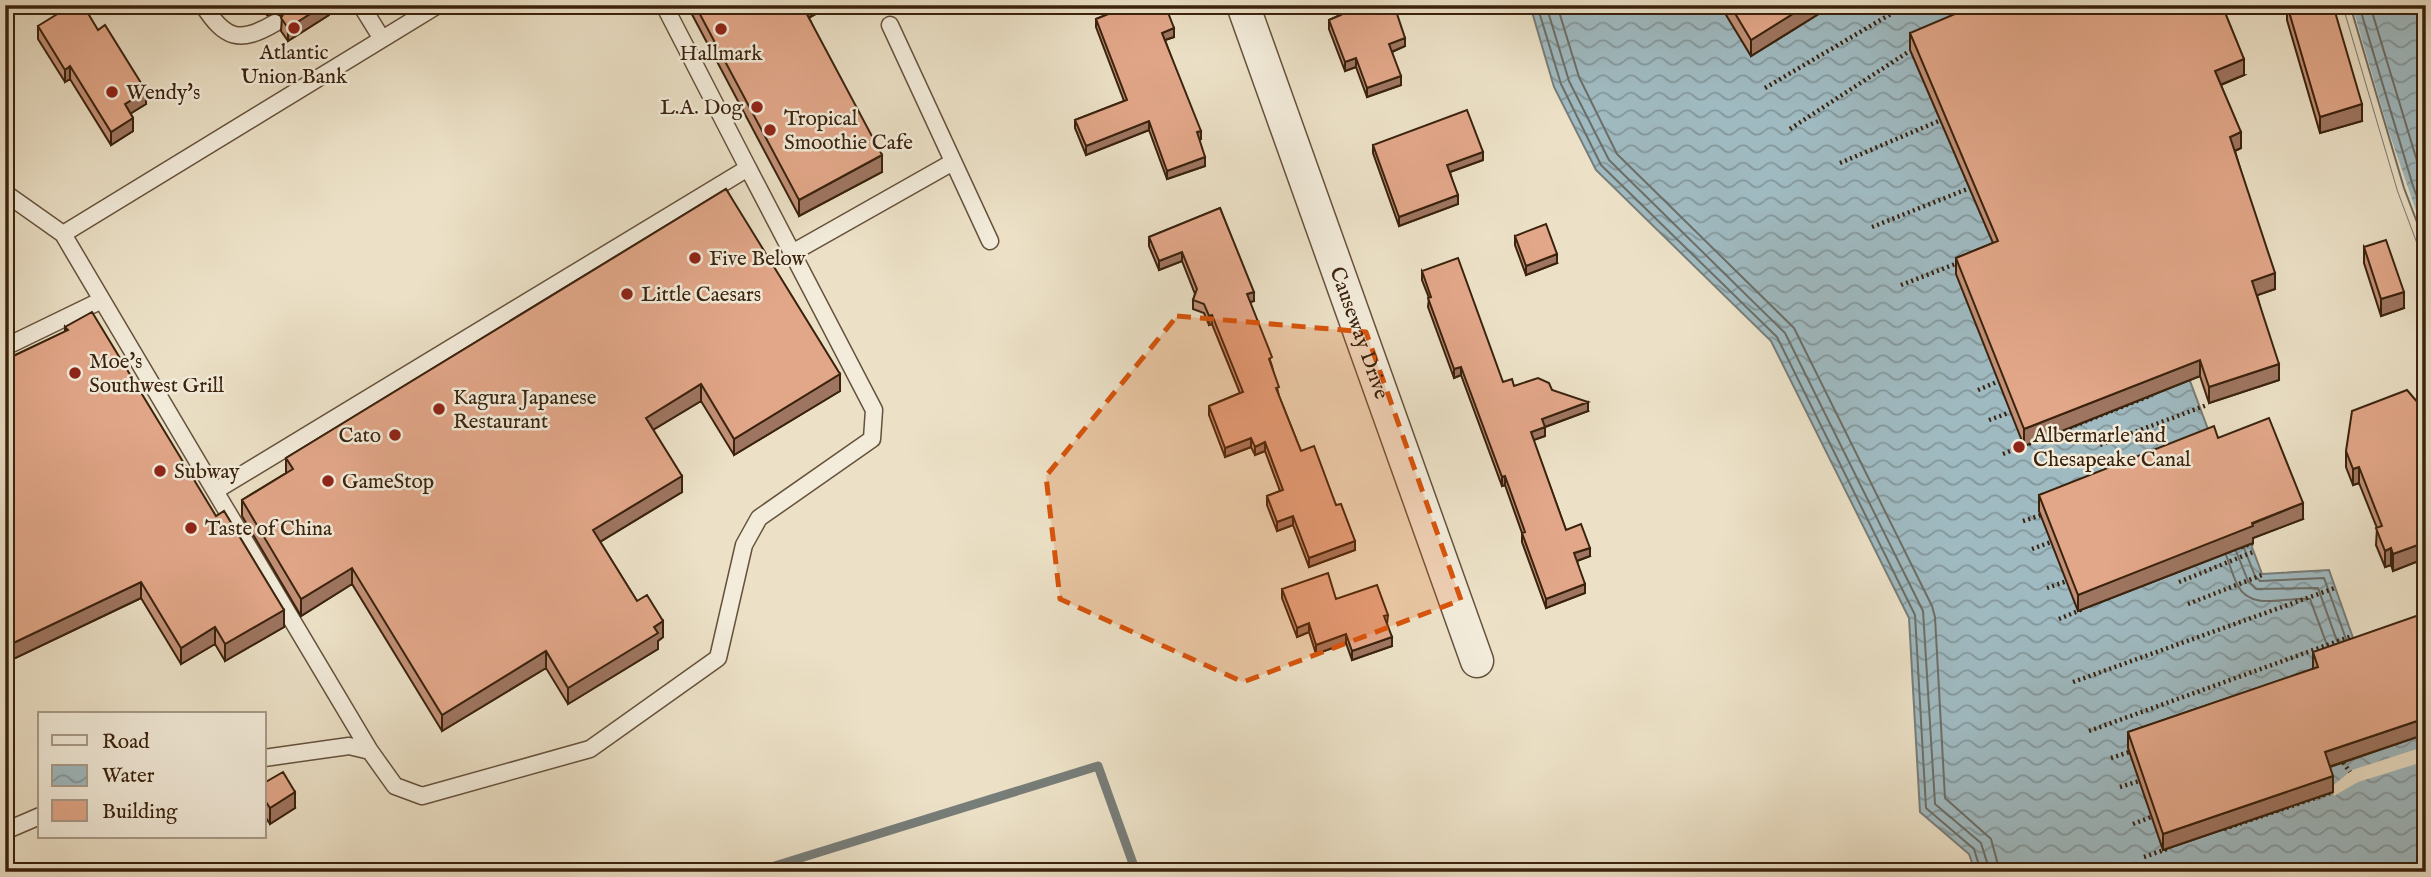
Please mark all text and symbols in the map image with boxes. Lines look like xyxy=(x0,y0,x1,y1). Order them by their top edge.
marker: Atlantic Union Bank xyxy=(286,20,302,36)
marker: Hallmark xyxy=(713,21,729,37)
place label: Atlantic Union Bank xyxy=(241,40,348,91)
place label: Hallmark xyxy=(680,41,763,68)
place label: Wendy's xyxy=(126,80,200,107)
marker: Wendy's xyxy=(104,84,120,100)
place label: L.A. Dog xyxy=(660,95,744,122)
marker: L.A. Dog xyxy=(749,99,765,115)
place label: Tropical Smoothie Cafe xyxy=(784,106,913,157)
marker: Tropical Smoothie Cafe xyxy=(762,122,778,138)
place label: Five Below xyxy=(709,246,807,273)
marker: Five Below xyxy=(687,250,703,266)
street label: Causeway Drive xyxy=(1323,263,1395,403)
place label: Little Caesars xyxy=(641,282,761,309)
marker: Little Caesars xyxy=(619,286,635,302)
place label: Moe's Southwest Grill xyxy=(89,349,224,400)
marker: Moe's Southwest Grill xyxy=(67,365,83,381)
place label: Kagura Japanese Restaurant xyxy=(453,385,597,436)
marker: Kagura Japanese Restaurant xyxy=(431,401,447,417)
place label: Cato xyxy=(338,423,381,450)
place label: Albermarle and Chesapeake Canal xyxy=(2032,423,2191,474)
marker: Cato xyxy=(387,427,403,443)
marker: Albermarle and Chesapeake Canal xyxy=(2011,439,2027,455)
place label: Subway xyxy=(174,459,240,486)
marker: Subway xyxy=(152,463,168,479)
place label: GameStop xyxy=(342,469,434,496)
marker: GameStop xyxy=(320,473,336,489)
place label: Taste of China xyxy=(205,516,333,543)
marker: Taste of China xyxy=(183,520,199,536)
legend xyxy=(38,712,266,838)
text: Road xyxy=(102,729,150,756)
text: Water xyxy=(102,763,155,790)
text: Building xyxy=(102,799,178,826)

